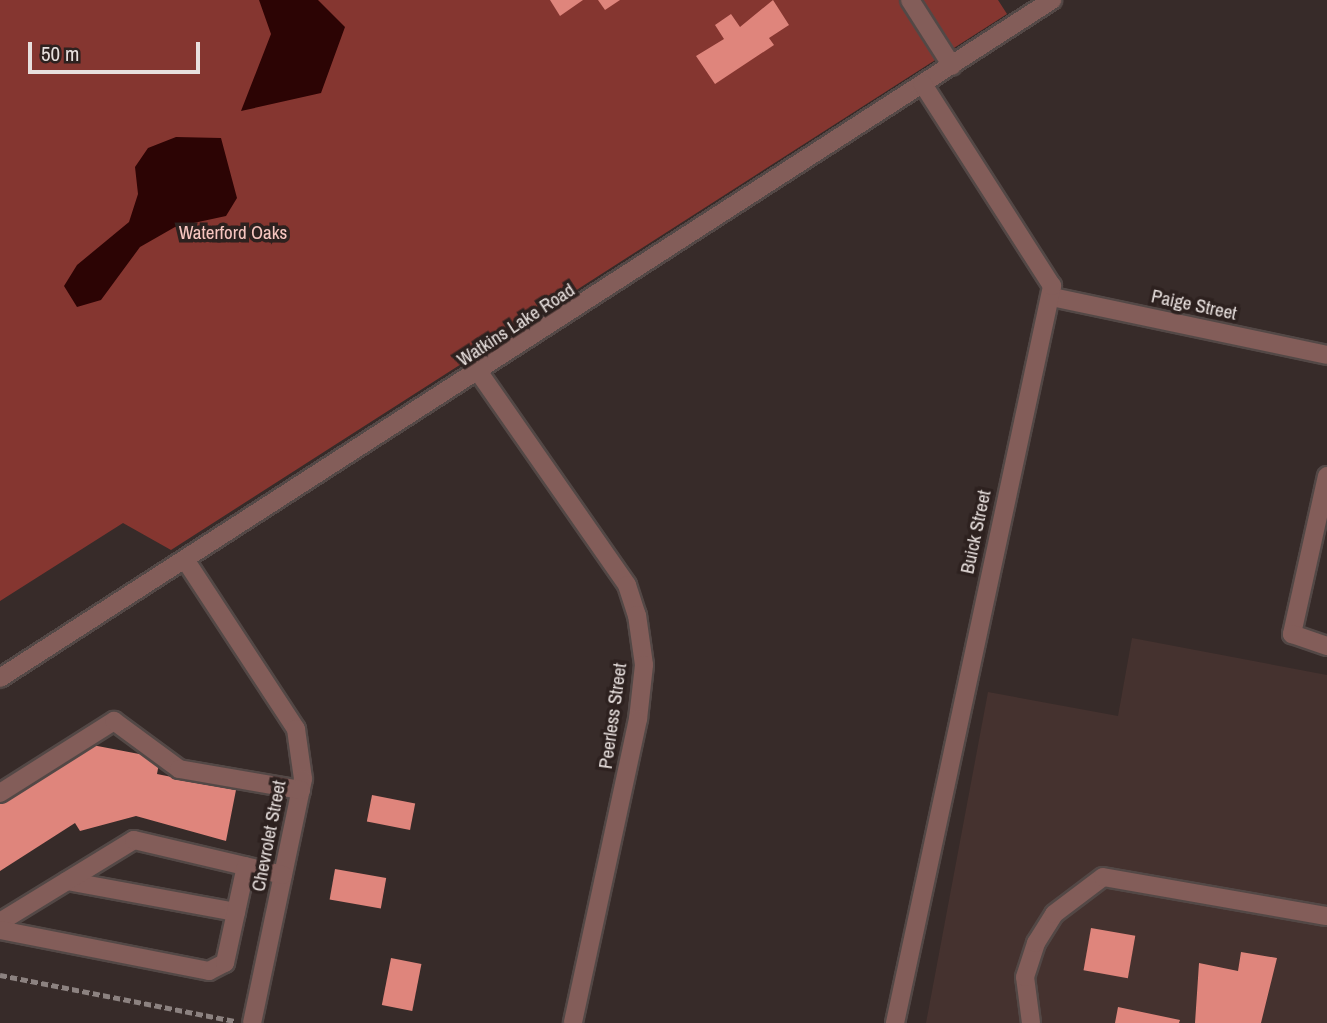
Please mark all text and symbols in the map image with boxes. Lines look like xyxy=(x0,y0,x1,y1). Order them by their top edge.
scale bar xyxy=(32,28,203,72)
text: 50 m xyxy=(41,39,79,68)
park label: Waterford Oaks xyxy=(179,222,287,244)
street label: Watkins Lake Road xyxy=(453,279,579,371)
street label: Paige Street xyxy=(1149,285,1239,325)
street label: Buick Street xyxy=(956,488,996,576)
street label: Peerless Street xyxy=(594,662,632,770)
street label: Chevrolet Street xyxy=(247,779,291,893)

